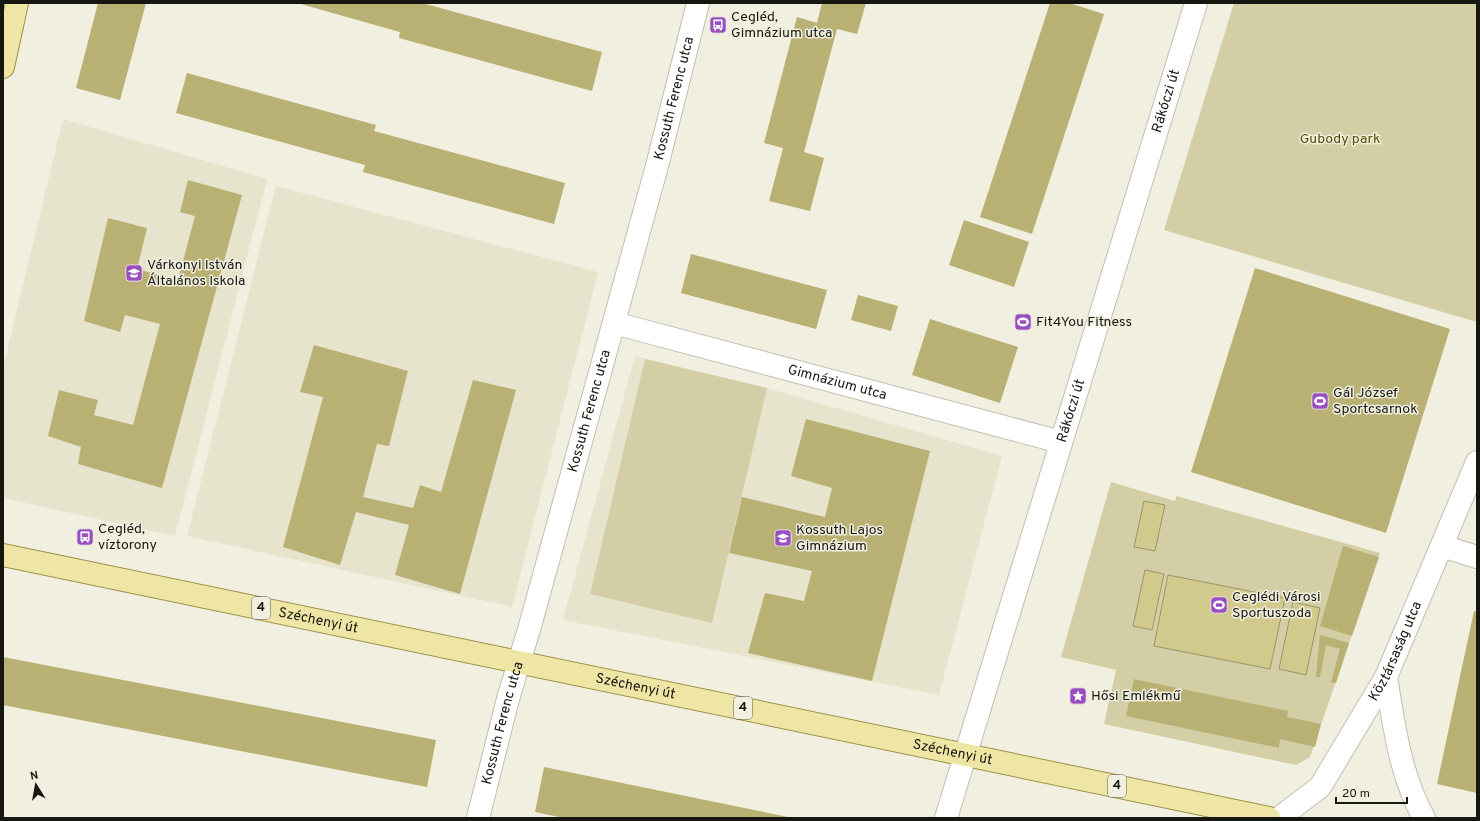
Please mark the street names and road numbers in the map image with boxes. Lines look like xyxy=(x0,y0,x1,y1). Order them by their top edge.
street label: Kossuth Ferenc utca xyxy=(650,35,698,162)
street label: Rákóczi út xyxy=(1148,67,1184,135)
street label: Kossuth Ferenc utca xyxy=(564,348,614,474)
street label: Gimnázium utca xyxy=(786,361,888,404)
street label: Rákóczi út xyxy=(1053,377,1089,445)
road number: 4 xyxy=(252,597,270,619)
street label: Köztársaság utca xyxy=(1365,599,1426,704)
street label: Széchenyi út xyxy=(277,604,360,637)
street label: Kossuth Ferenc utca xyxy=(478,660,527,786)
street label: Széchenyi út xyxy=(594,670,677,703)
road number: 4 xyxy=(734,697,752,719)
street label: Széchenyi út xyxy=(911,736,994,769)
road number: 4 xyxy=(1108,775,1126,797)

